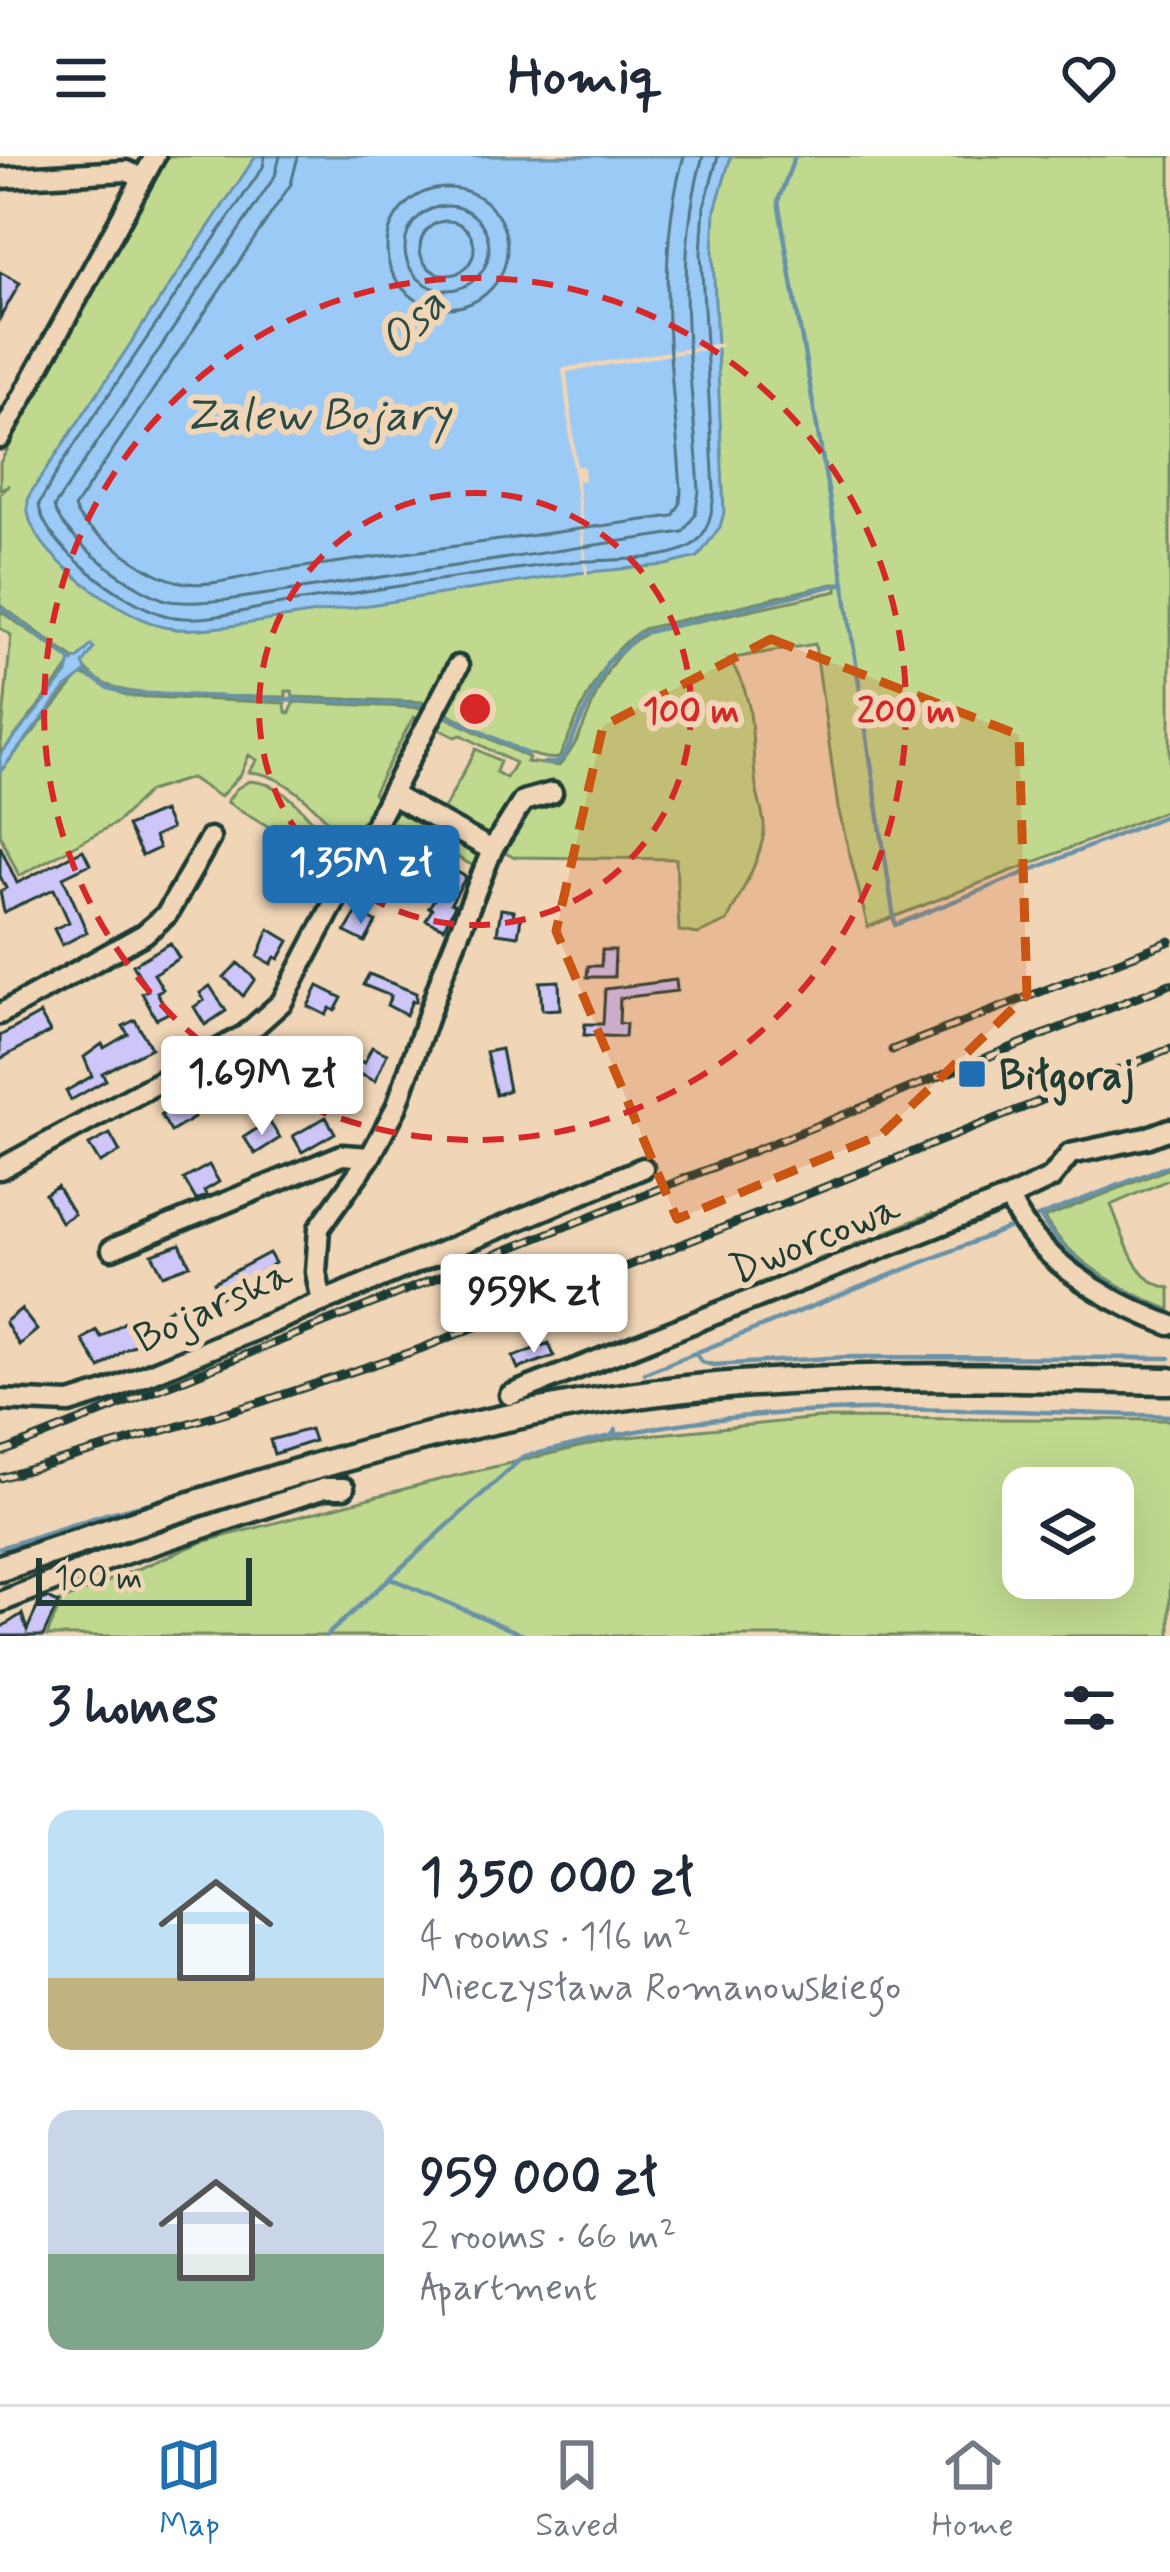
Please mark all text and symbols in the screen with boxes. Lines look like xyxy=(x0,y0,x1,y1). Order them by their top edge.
text: Homiq xyxy=(508,43,662,114)
icon: menu xyxy=(48,45,114,111)
icon: heart xyxy=(1056,45,1122,111)
water label: Osa xyxy=(367,277,460,370)
water label: Zalew Bojary xyxy=(184,387,453,446)
centre of rings xyxy=(454,688,496,730)
text: 100 m xyxy=(643,689,739,736)
text: 200 m xyxy=(857,689,955,736)
pin: 1.35M zł xyxy=(237,825,485,927)
text: 1.35M zł xyxy=(289,838,433,889)
pin: 1.69M zł xyxy=(138,1036,386,1138)
text: 1.69M zł xyxy=(188,1049,336,1100)
place label: Biłgoraj xyxy=(999,1050,1134,1106)
marker: Biłgoraj xyxy=(956,1058,988,1090)
street label: Dworcowa xyxy=(722,1181,909,1299)
street label: Bojarska xyxy=(126,1246,302,1368)
pin: 959K zł xyxy=(423,1254,645,1356)
text: 959K zł xyxy=(468,1267,600,1318)
map controls xyxy=(1002,1467,1134,1599)
button: layers xyxy=(1002,1467,1134,1599)
scale bar xyxy=(36,1552,252,1605)
text: 100 m xyxy=(54,1557,143,1601)
text: 3 homes xyxy=(48,1675,218,1741)
icon: filters xyxy=(1056,1675,1122,1741)
text: 1 350 000 zł xyxy=(420,1846,693,1912)
icon: home xyxy=(144,1858,288,2002)
text: 4 rooms · 116 m² xyxy=(420,1912,691,1963)
text: Mieczysława Romanowskiego xyxy=(420,1963,901,2014)
text: 959 000 zł xyxy=(420,2146,657,2212)
icon: home xyxy=(144,2158,288,2302)
text: 2 rooms · 66 m² xyxy=(420,2212,676,2263)
text: Apartment xyxy=(420,2263,597,2314)
tab: Map xyxy=(156,2432,222,2548)
tab: Saved xyxy=(535,2432,619,2548)
tab: Home xyxy=(932,2432,1014,2548)

